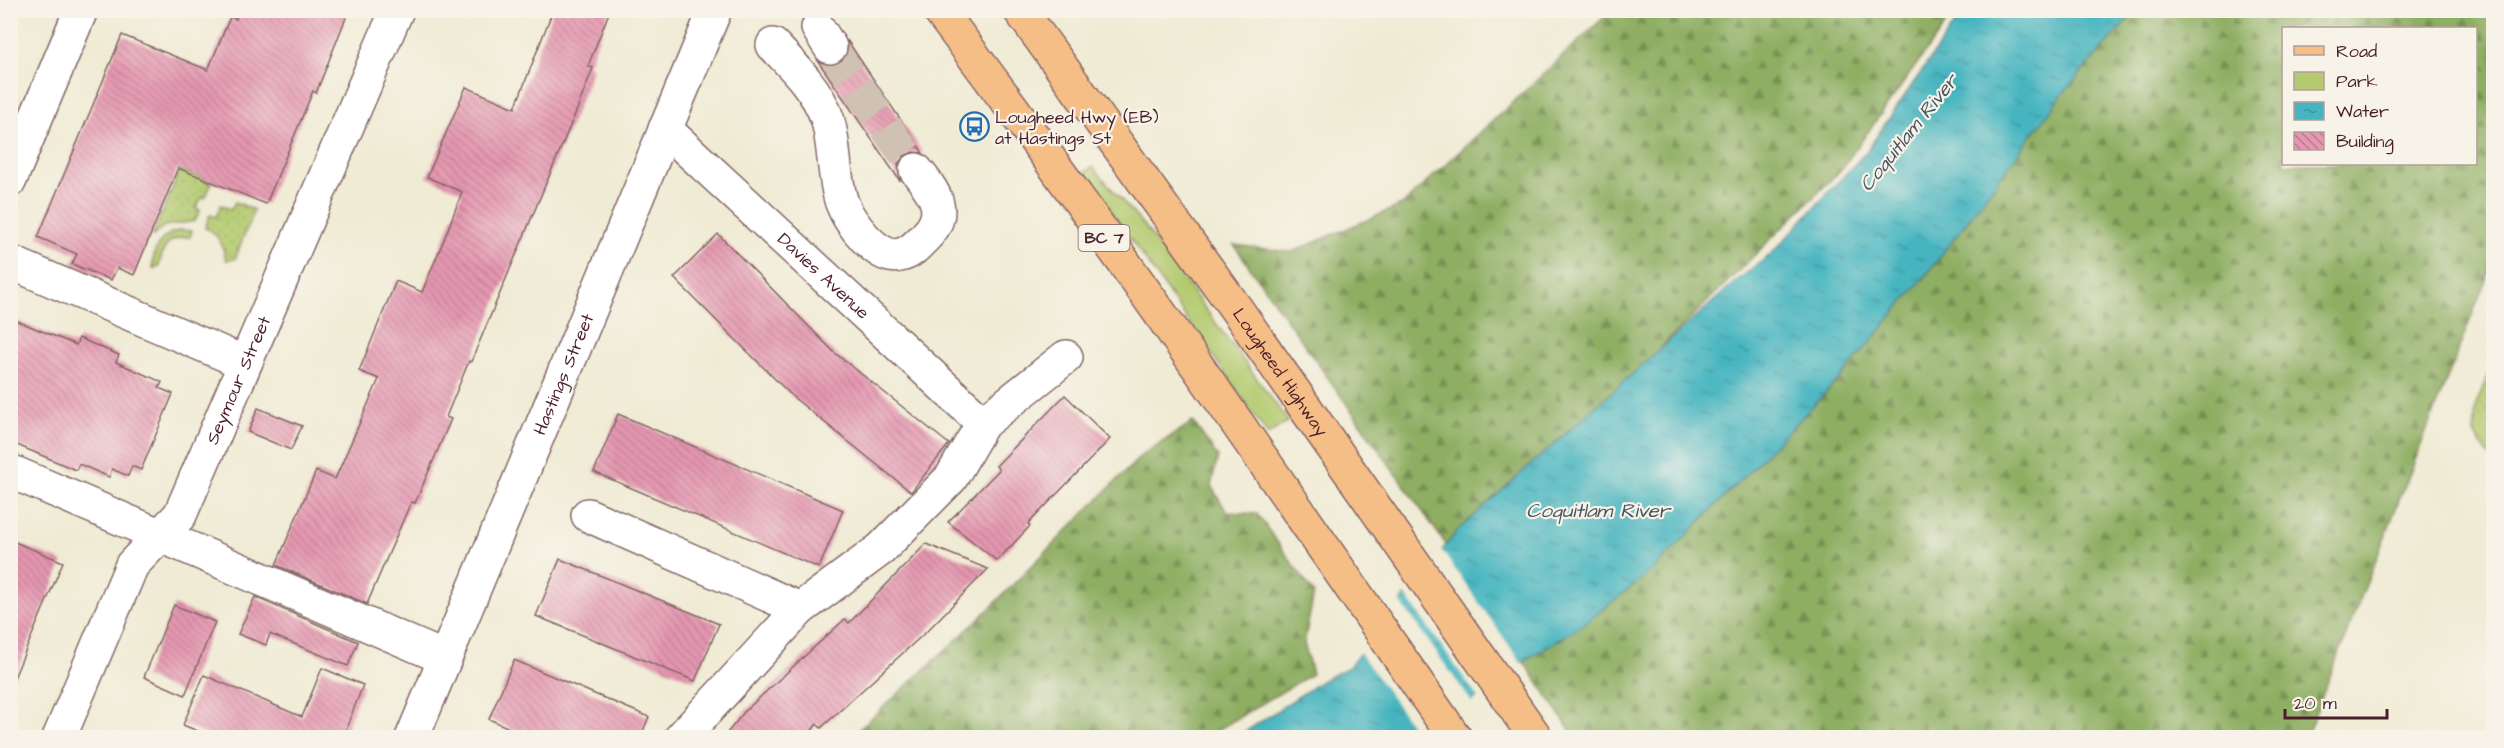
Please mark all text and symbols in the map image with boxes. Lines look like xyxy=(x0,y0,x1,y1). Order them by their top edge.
legend xyxy=(2282,27,2477,165)
text: Road xyxy=(2336,39,2377,64)
water label: Coquitlam River xyxy=(1853,67,1966,198)
text: Park xyxy=(2336,69,2378,94)
text: Water xyxy=(2336,99,2389,124)
place label: Lougheed Hwy (EB) at Hastings St xyxy=(995,105,1159,152)
bus stop icon: Lougheed Hwy (EB) at Hastings St xyxy=(958,111,990,143)
text: Building xyxy=(2336,129,2394,155)
road number: BC 7 xyxy=(1078,225,1130,251)
street label: Davies Avenue xyxy=(772,227,875,325)
street label: Lougheed Highway xyxy=(1227,303,1334,442)
street label: Hastings Street xyxy=(527,309,600,439)
street label: Seymour Street xyxy=(199,311,277,448)
water label: Coquitlam River xyxy=(1526,497,1672,525)
scale bar xyxy=(2285,682,2387,720)
text: 20 m xyxy=(2294,691,2337,716)

